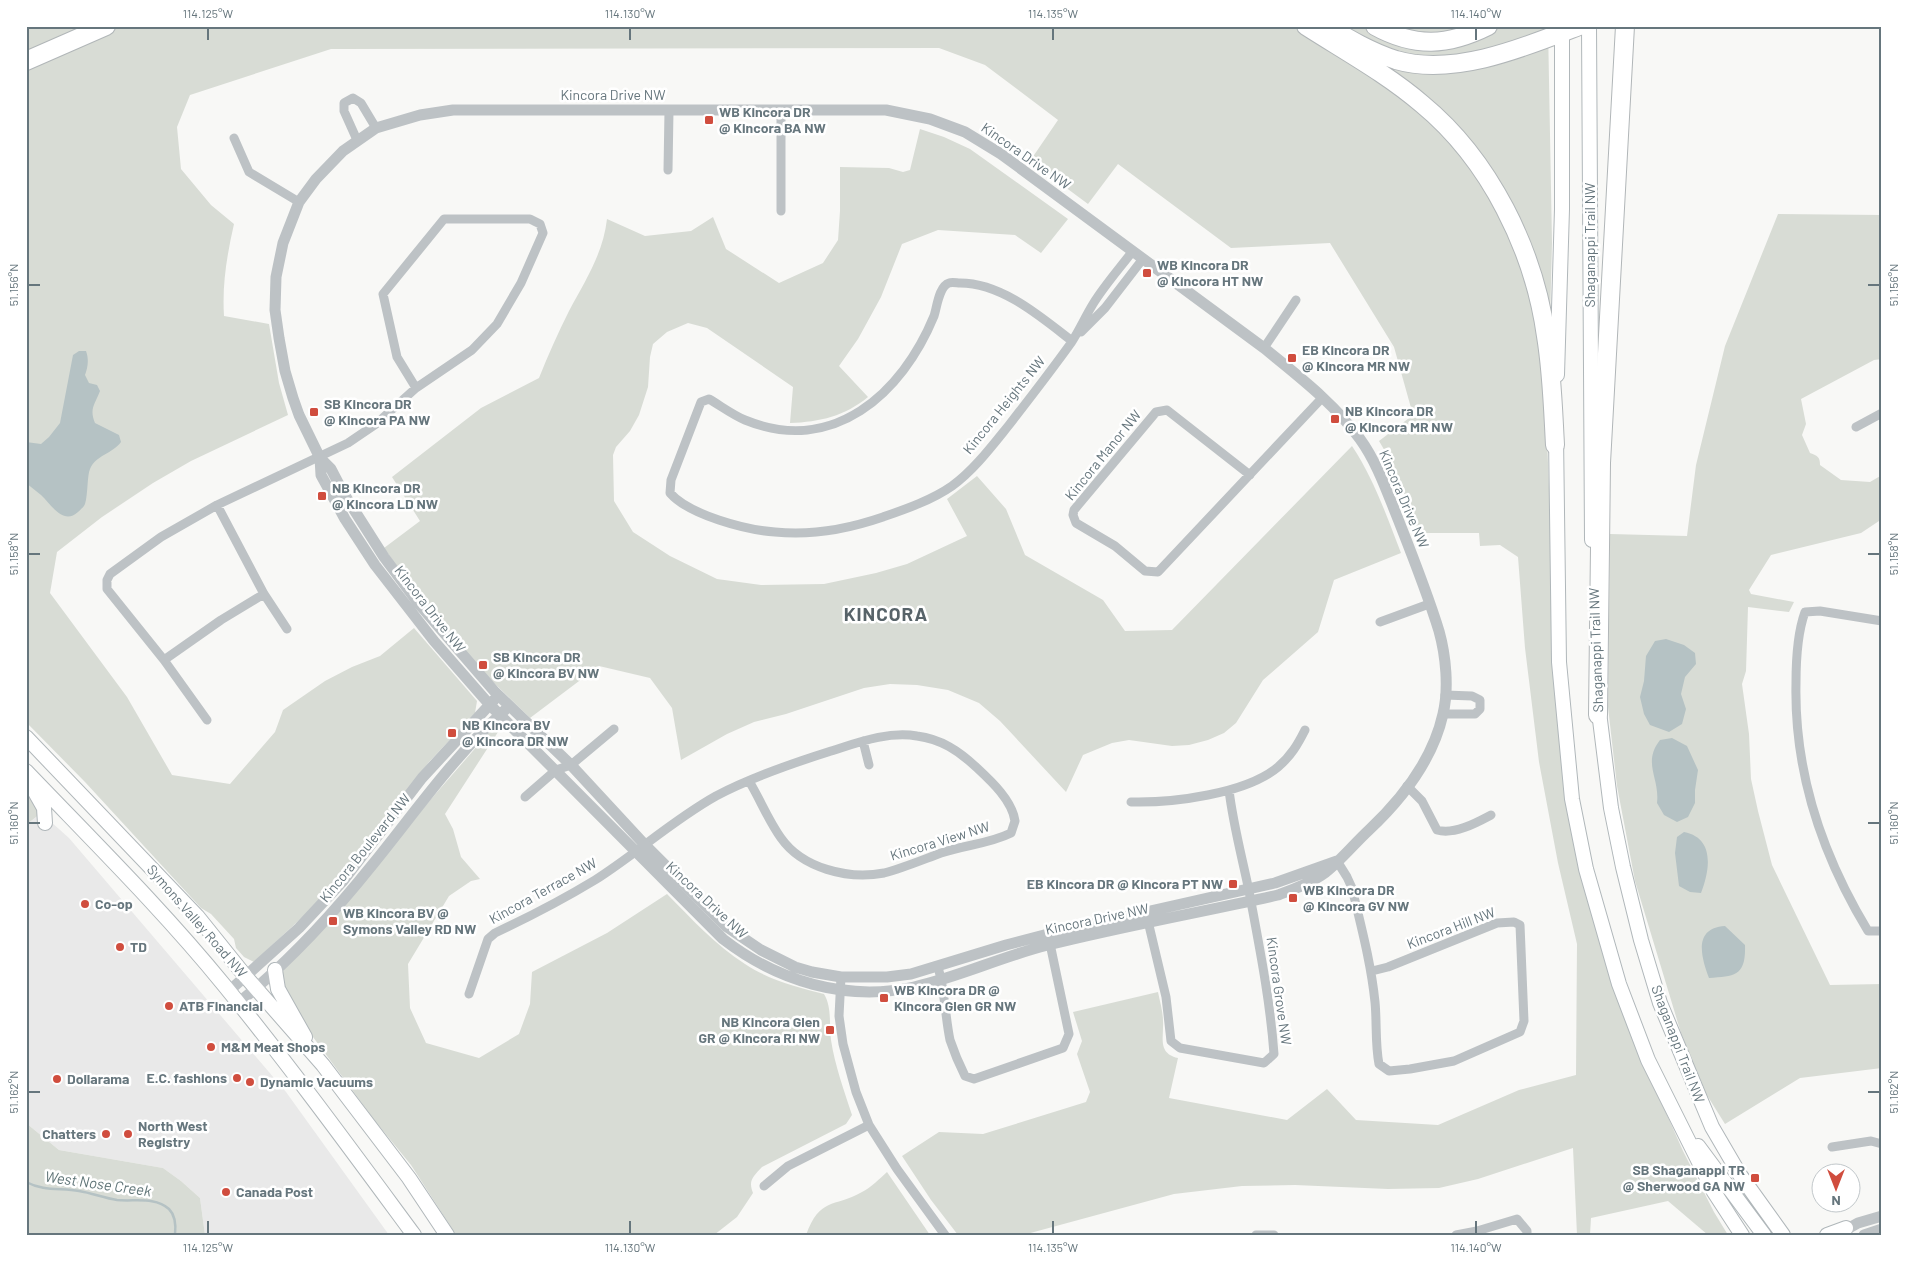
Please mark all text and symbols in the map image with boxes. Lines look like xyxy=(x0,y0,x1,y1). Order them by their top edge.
text: 114.125°W xyxy=(183,6,234,20)
text: 114.130°W xyxy=(605,6,656,20)
text: 114.135°W xyxy=(1028,6,1078,20)
text: 114.140°W xyxy=(1450,6,1502,20)
street label: Kincora Drive NW xyxy=(560,86,666,103)
place label: WB Kincora DR @ Kincora BA NW xyxy=(719,103,826,136)
marker: WB Kincora DR @ Kincora BA NW xyxy=(703,114,715,126)
street label: Kincora Drive NW xyxy=(978,118,1074,193)
street label: Shaganappi Trail NW xyxy=(1581,183,1598,307)
place label: WB Kincora DR @ Kincora HT NW xyxy=(1157,256,1263,289)
text: 51.156°N xyxy=(6,264,20,306)
text: 51.156°N xyxy=(1886,264,1900,306)
marker: WB Kincora DR @ Kincora HT NW xyxy=(1141,267,1153,279)
place label: EB Kincora DR @ Kincora MR NW xyxy=(1302,341,1410,374)
street label: Kincora Heights NW xyxy=(959,352,1048,457)
marker: EB Kincora DR @ Kincora MR NW xyxy=(1286,352,1298,364)
place label: SB Kincora DR @ Kincora PA NW xyxy=(324,395,430,428)
place label: NB Kincora DR @ Kincora MR NW xyxy=(1345,402,1453,435)
marker: SB Kincora DR @ Kincora PA NW xyxy=(308,406,320,418)
street label: Kincora Manor NW xyxy=(1061,406,1144,503)
marker: NB Kincora DR @ Kincora MR NW xyxy=(1329,413,1341,425)
street label: Kincora Drive NW xyxy=(1376,447,1433,551)
place label: NB Kincora DR @ Kincora LD NW xyxy=(332,479,438,512)
marker: NB Kincora DR @ Kincora LD NW xyxy=(316,490,328,502)
text: 51.158°N xyxy=(6,533,20,575)
text: 51.158°N xyxy=(1886,533,1900,575)
street label: Kincora Drive NW xyxy=(391,562,469,655)
street label: Shaganappi Trail NW xyxy=(1585,587,1606,713)
district label: KINCORA xyxy=(844,602,928,625)
place label: SB Kincora DR @ Kincora BV NW xyxy=(493,648,599,681)
marker: SB Kincora DR @ Kincora BV NW xyxy=(477,659,489,671)
place label: NB Kincora BV @ Kincora DR NW xyxy=(462,716,569,749)
marker: NB Kincora BV @ Kincora DR NW xyxy=(446,727,458,739)
street label: Kincora Boulevard NW xyxy=(316,790,414,905)
text: 51.160°N xyxy=(6,801,20,845)
text: 51.160°N xyxy=(1886,801,1900,845)
street label: Kincora View NW xyxy=(888,817,992,864)
street label: Kincora Terrace NW xyxy=(486,854,600,927)
street label: Kincora Drive NW xyxy=(663,858,752,942)
street label: Symons Valley Road NW xyxy=(144,861,251,981)
place label: EB Kincora DR @ Kincora PT NW xyxy=(1027,875,1223,892)
marker: EB Kincora DR @ Kincora PT NW xyxy=(1227,878,1239,890)
place label: WB Kincora DR @ Kincora GV NW xyxy=(1303,881,1409,914)
marker: WB Kincora DR @ Kincora GV NW xyxy=(1287,892,1299,904)
place label: Co-op xyxy=(95,895,133,912)
marker: Co-op xyxy=(79,898,91,910)
street label: Kincora Drive NW xyxy=(1044,899,1150,938)
street label: Kincora Hill NW xyxy=(1404,903,1497,952)
place label: WB Kincora BV @ Symons Valley RD NW xyxy=(343,904,476,937)
marker: WB Kincora BV @ Symons Valley RD NW xyxy=(327,915,339,927)
street label: Kincora Grove NW xyxy=(1264,936,1295,1046)
place label: TD xyxy=(130,938,147,955)
marker: TD xyxy=(114,941,126,953)
place label: WB Kincora DR @ Kincora Glen GR NW xyxy=(894,981,1016,1014)
street label: Shaganappi Trail NW xyxy=(1648,982,1709,1105)
marker: WB Kincora DR @ Kincora Glen GR NW xyxy=(878,992,890,1004)
place label: ATB Financial xyxy=(179,997,263,1014)
marker: ATB Financial xyxy=(163,1000,175,1012)
place label: NB Kincora Glen GR @ Kincora RI NW xyxy=(698,1013,820,1046)
marker: NB Kincora Glen GR @ Kincora RI NW xyxy=(824,1024,836,1036)
place label: M&M Meat Shops xyxy=(221,1038,325,1055)
marker: M&M Meat Shops xyxy=(205,1041,217,1053)
place label: E.C. fashions xyxy=(147,1069,227,1086)
place label: Dollarama xyxy=(67,1070,129,1087)
text: 51.162°N xyxy=(6,1071,20,1113)
text: 51.162°N xyxy=(1886,1071,1900,1113)
marker: E.C. fashions xyxy=(231,1072,243,1084)
marker: Dollarama xyxy=(51,1073,63,1085)
place label: Dynamic Vacuums xyxy=(260,1073,373,1090)
marker: Dynamic Vacuums xyxy=(244,1076,256,1088)
place label: North West Registry xyxy=(138,1117,208,1150)
place label: Chatters xyxy=(42,1125,96,1142)
marker: Chatters xyxy=(100,1128,112,1140)
marker: North West Registry xyxy=(122,1128,134,1140)
place label: SB Shaganappi TR @ Sherwood GA NW xyxy=(1623,1161,1745,1194)
north arrow xyxy=(1810,1164,1860,1214)
water label: West Nose Creek xyxy=(44,1167,153,1199)
marker: SB Shaganappi TR @ Sherwood GA NW xyxy=(1749,1172,1761,1184)
place label: Canada Post xyxy=(236,1183,313,1200)
marker: Canada Post xyxy=(220,1186,232,1198)
text: N xyxy=(1831,1193,1841,1210)
text: 114.125°W xyxy=(183,1240,234,1254)
text: 114.130°W xyxy=(605,1240,656,1254)
text: 114.135°W xyxy=(1028,1240,1078,1254)
text: 114.140°W xyxy=(1450,1240,1502,1254)

